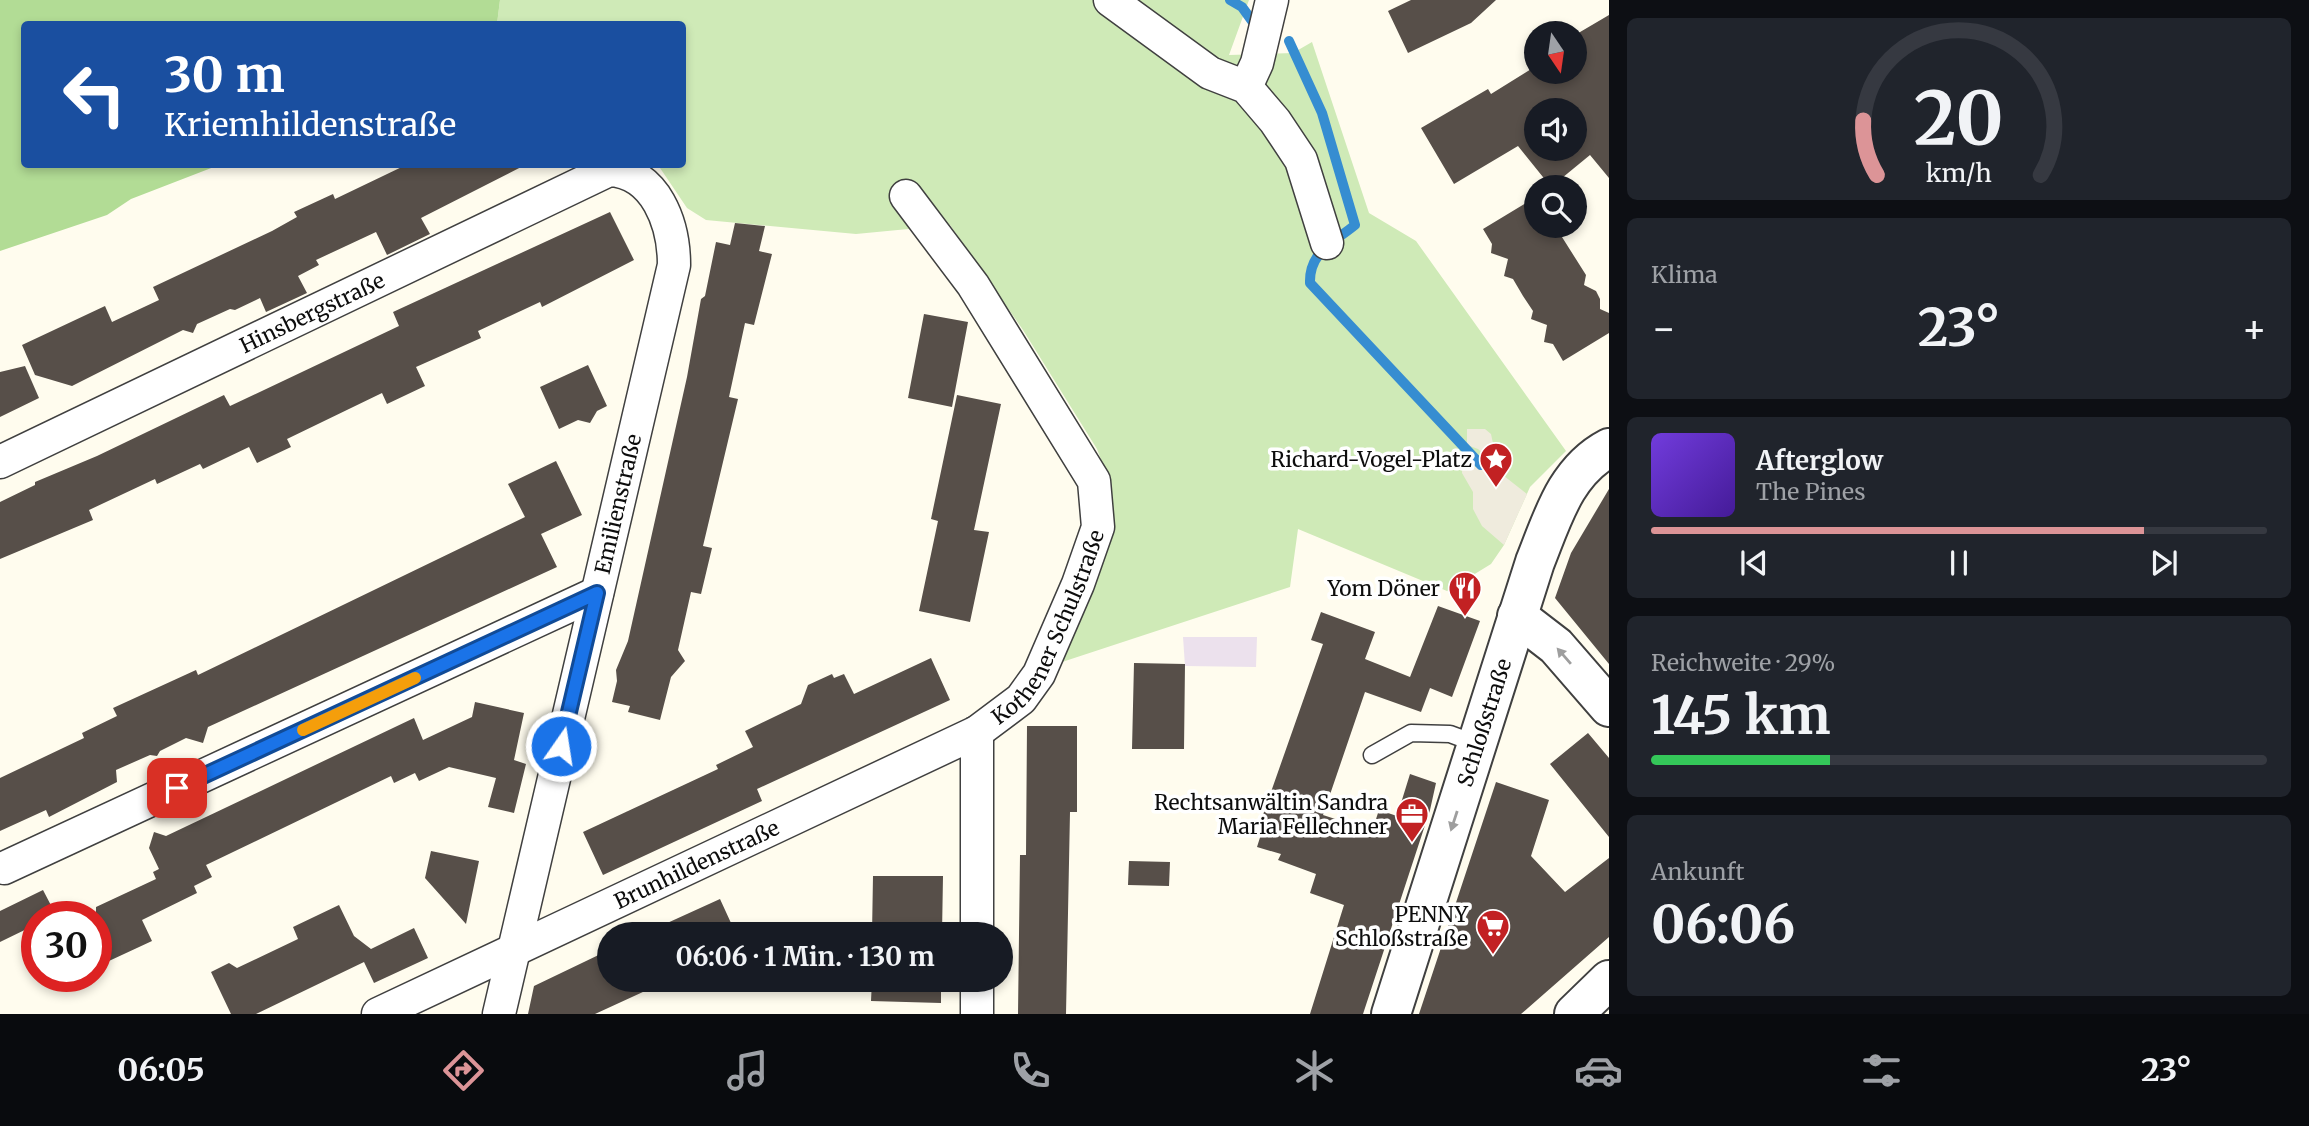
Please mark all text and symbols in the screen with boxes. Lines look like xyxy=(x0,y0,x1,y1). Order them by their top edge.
north arrow xyxy=(1524,21,1587,84)
map controls xyxy=(1524,21,1587,238)
text: 30 m xyxy=(164,44,285,105)
icon: left xyxy=(49,49,140,140)
text: 20 xyxy=(1914,73,2004,165)
button: sound xyxy=(1524,98,1587,161)
text: Kriemhildenstraße xyxy=(164,105,456,145)
text: km/h xyxy=(1926,157,1992,189)
button: search xyxy=(1524,175,1587,238)
text: Klima xyxy=(1651,260,1718,289)
street label: Hinsbergstraße xyxy=(235,266,389,359)
text: 23° xyxy=(1918,295,2000,360)
text: − xyxy=(1651,305,1676,352)
text: + xyxy=(2242,305,2267,352)
street label: Emilienstraße xyxy=(589,431,647,577)
place icon: Richard-Vogel-Platz xyxy=(1477,440,1515,489)
text: Afterglow xyxy=(1756,444,1883,477)
place label: Richard-Vogel-Platz xyxy=(1271,446,1472,473)
text: The Pines xyxy=(1756,477,1866,506)
street label: Kothener Schulstraße xyxy=(986,526,1110,730)
icon: previous xyxy=(1735,544,1773,582)
icon: pause xyxy=(1940,544,1978,582)
icon: next xyxy=(2145,544,2183,582)
restaurant icon: Yom Döner xyxy=(1446,569,1484,618)
place label: Yom Döner xyxy=(1326,575,1440,602)
one-way arrow xyxy=(1556,647,1572,665)
text: Reichweite · 29% xyxy=(1651,648,1835,677)
street label: Schloßstraße xyxy=(1451,655,1517,790)
text: 145 km xyxy=(1651,683,1830,748)
position arrow xyxy=(524,709,598,783)
pin xyxy=(147,758,207,818)
icon: arrive xyxy=(158,769,196,807)
place label: Rechtsanwältin Sandra Maria Fellechner xyxy=(1154,789,1388,840)
office icon: Rechtsanwältin Sandra Maria Fellechner xyxy=(1393,795,1431,844)
one-way arrow xyxy=(1448,811,1458,832)
street label: Brunhildenstraße xyxy=(610,814,783,914)
text: Ankunft xyxy=(1651,857,1744,886)
text: 06:06 xyxy=(1651,892,1795,957)
speed limit sign: 30 xyxy=(21,901,112,992)
place label: PENNY Schloßstraße xyxy=(1335,901,1468,952)
supermarket icon: PENNY Schloßstraße xyxy=(1474,907,1512,956)
text: 06:06 · 1 Min. · 130 m xyxy=(675,940,935,973)
icon: directions xyxy=(439,1046,488,1095)
icon: music xyxy=(723,1046,772,1095)
icon: phone xyxy=(1006,1046,1055,1095)
icon: climate xyxy=(1290,1046,1339,1095)
icon: car xyxy=(1574,1046,1623,1095)
icon: filters xyxy=(1857,1046,1906,1095)
text: 06:05 xyxy=(117,1050,205,1090)
text: 23° xyxy=(2141,1050,2192,1090)

